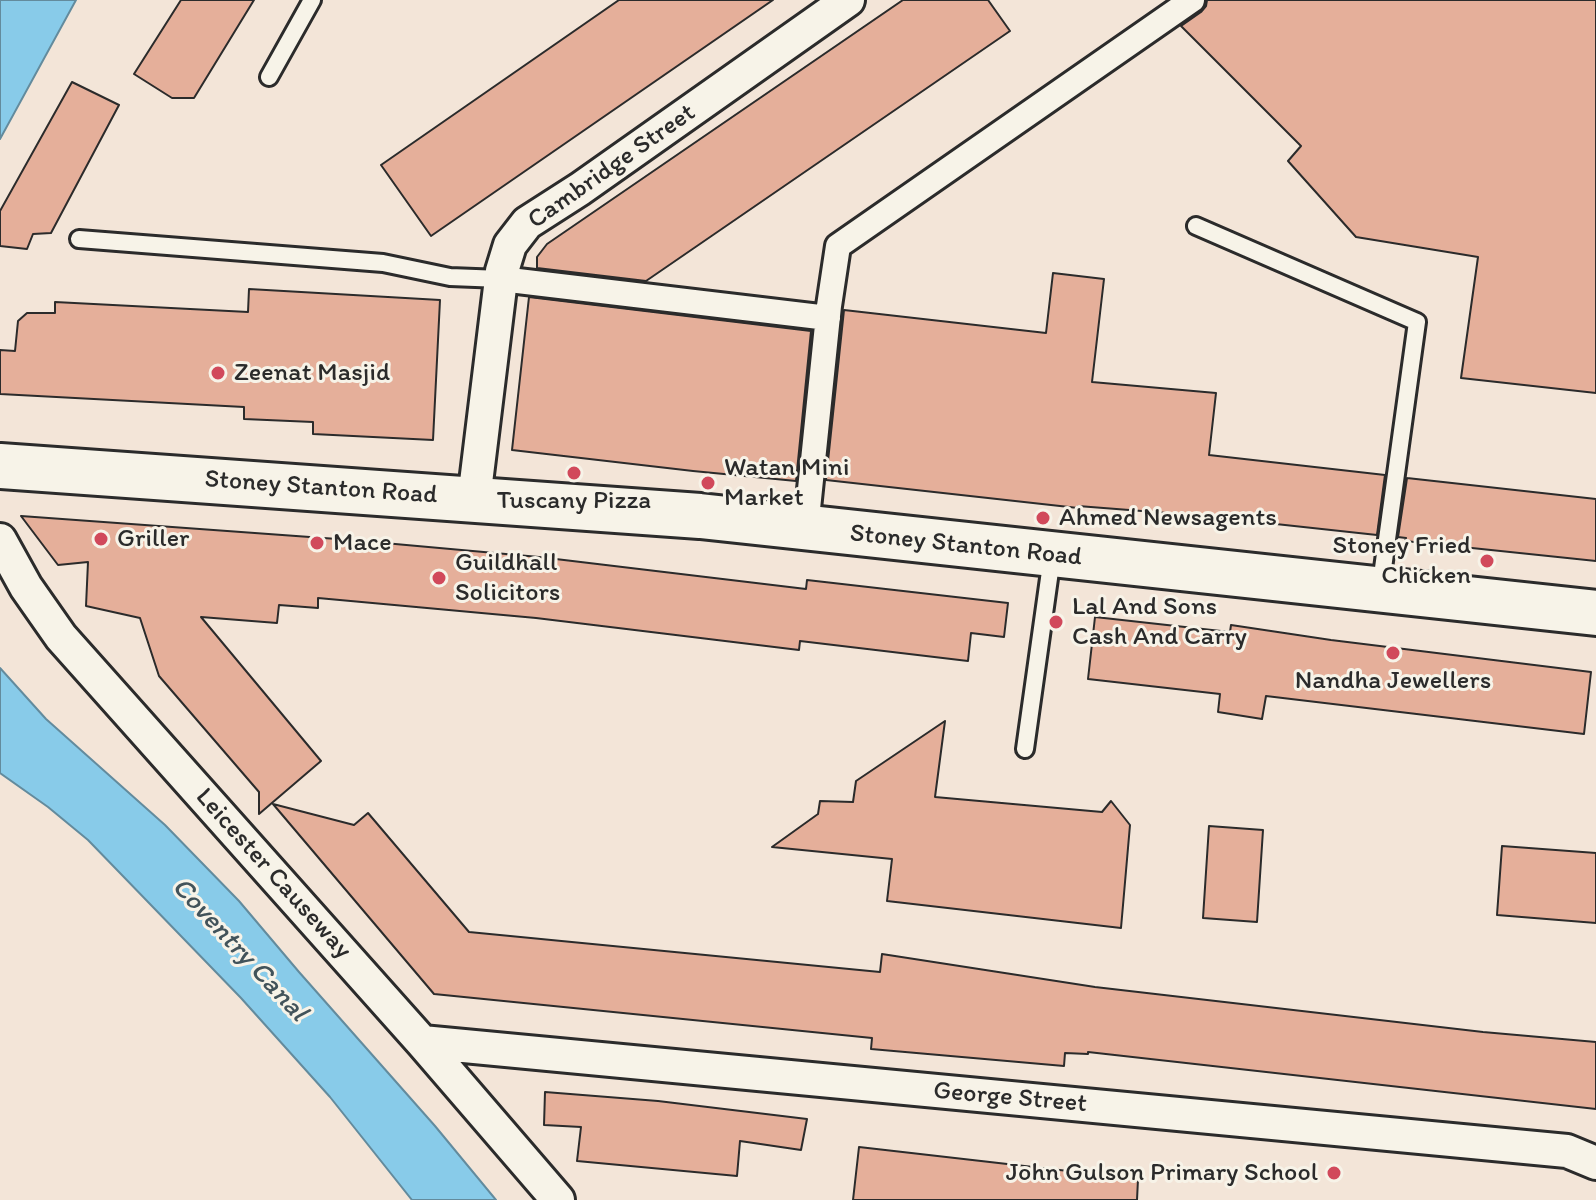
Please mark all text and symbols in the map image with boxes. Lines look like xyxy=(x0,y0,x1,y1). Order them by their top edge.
street label: Cambridge Street xyxy=(522,98,702,236)
place label: Zeenat Masjid xyxy=(234,357,390,389)
marker: Zeenat Masjid xyxy=(209,364,227,382)
place label: Watan Mini Market xyxy=(724,452,849,514)
street label: Stoney Stanton Road xyxy=(204,464,438,512)
marker: Tuscany Pizza xyxy=(565,464,583,482)
marker: Watan Mini Market xyxy=(699,474,717,492)
place label: Tuscany Pizza xyxy=(497,485,651,517)
place label: Ahmed Newsagents xyxy=(1059,502,1277,534)
marker: Ahmed Newsagents xyxy=(1034,509,1052,527)
street label: Stoney Stanton Road xyxy=(848,518,1084,574)
place label: Griller xyxy=(117,523,189,555)
place label: Mace xyxy=(333,527,392,559)
marker: Griller xyxy=(92,530,110,548)
place label: Stoney Fried Chicken xyxy=(1333,530,1471,592)
marker: Mace xyxy=(308,534,326,552)
place label: Guildhall Solicitors xyxy=(455,547,560,608)
marker: Stoney Fried Chicken xyxy=(1478,552,1496,570)
marker: Guildhall Solicitors xyxy=(430,569,448,587)
place label: Lal And Sons Cash And Carry xyxy=(1072,591,1247,652)
marker: Lal And Sons Cash And Carry xyxy=(1047,613,1065,631)
marker: Nandha Jewellers xyxy=(1384,644,1402,662)
place label: Nandha Jewellers xyxy=(1295,665,1491,697)
street label: Leicester Causeway xyxy=(188,782,358,966)
water label: Coventry Canal xyxy=(164,871,314,1029)
street label: George Street xyxy=(932,1076,1088,1120)
place label: John Gulson Primary School xyxy=(1006,1157,1318,1189)
marker: John Gulson Primary School xyxy=(1325,1164,1343,1182)

